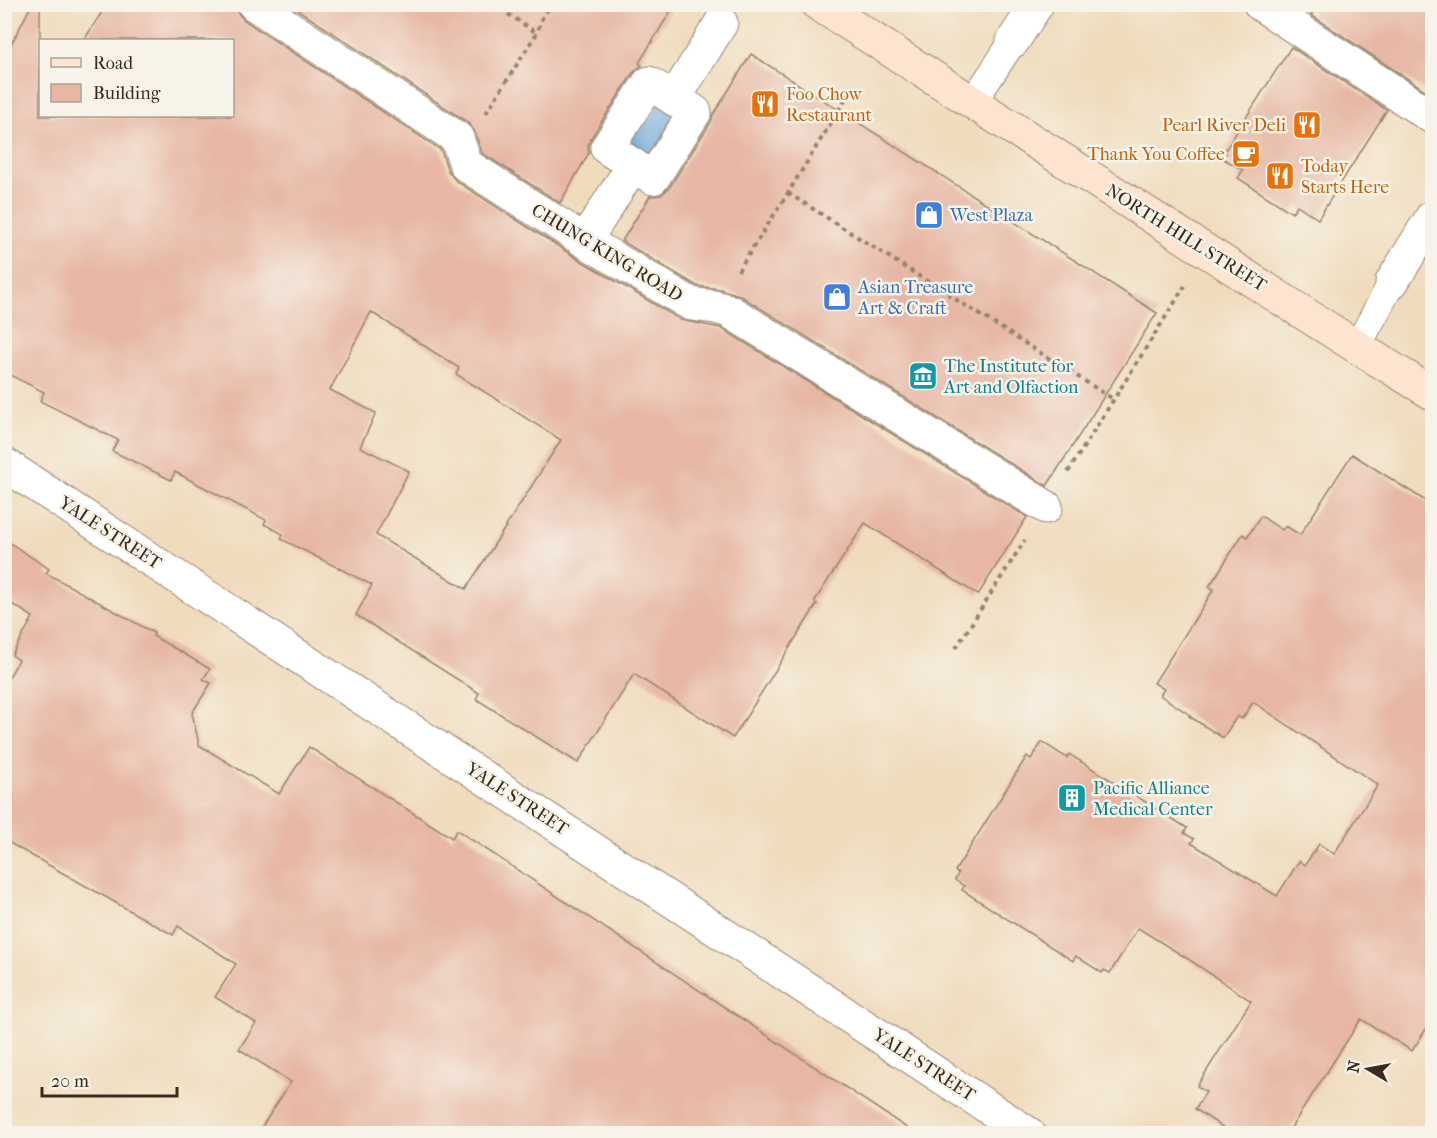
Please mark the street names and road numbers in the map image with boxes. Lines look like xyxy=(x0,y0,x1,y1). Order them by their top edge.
street label: NORTH HILL STREET xyxy=(1102,180,1271,297)
street label: CHUNG KING ROAD xyxy=(528,200,686,306)
street label: YALE STREET xyxy=(54,492,166,574)
street label: YALE STREET xyxy=(461,758,573,840)
street label: YALE STREET xyxy=(868,1024,980,1106)

